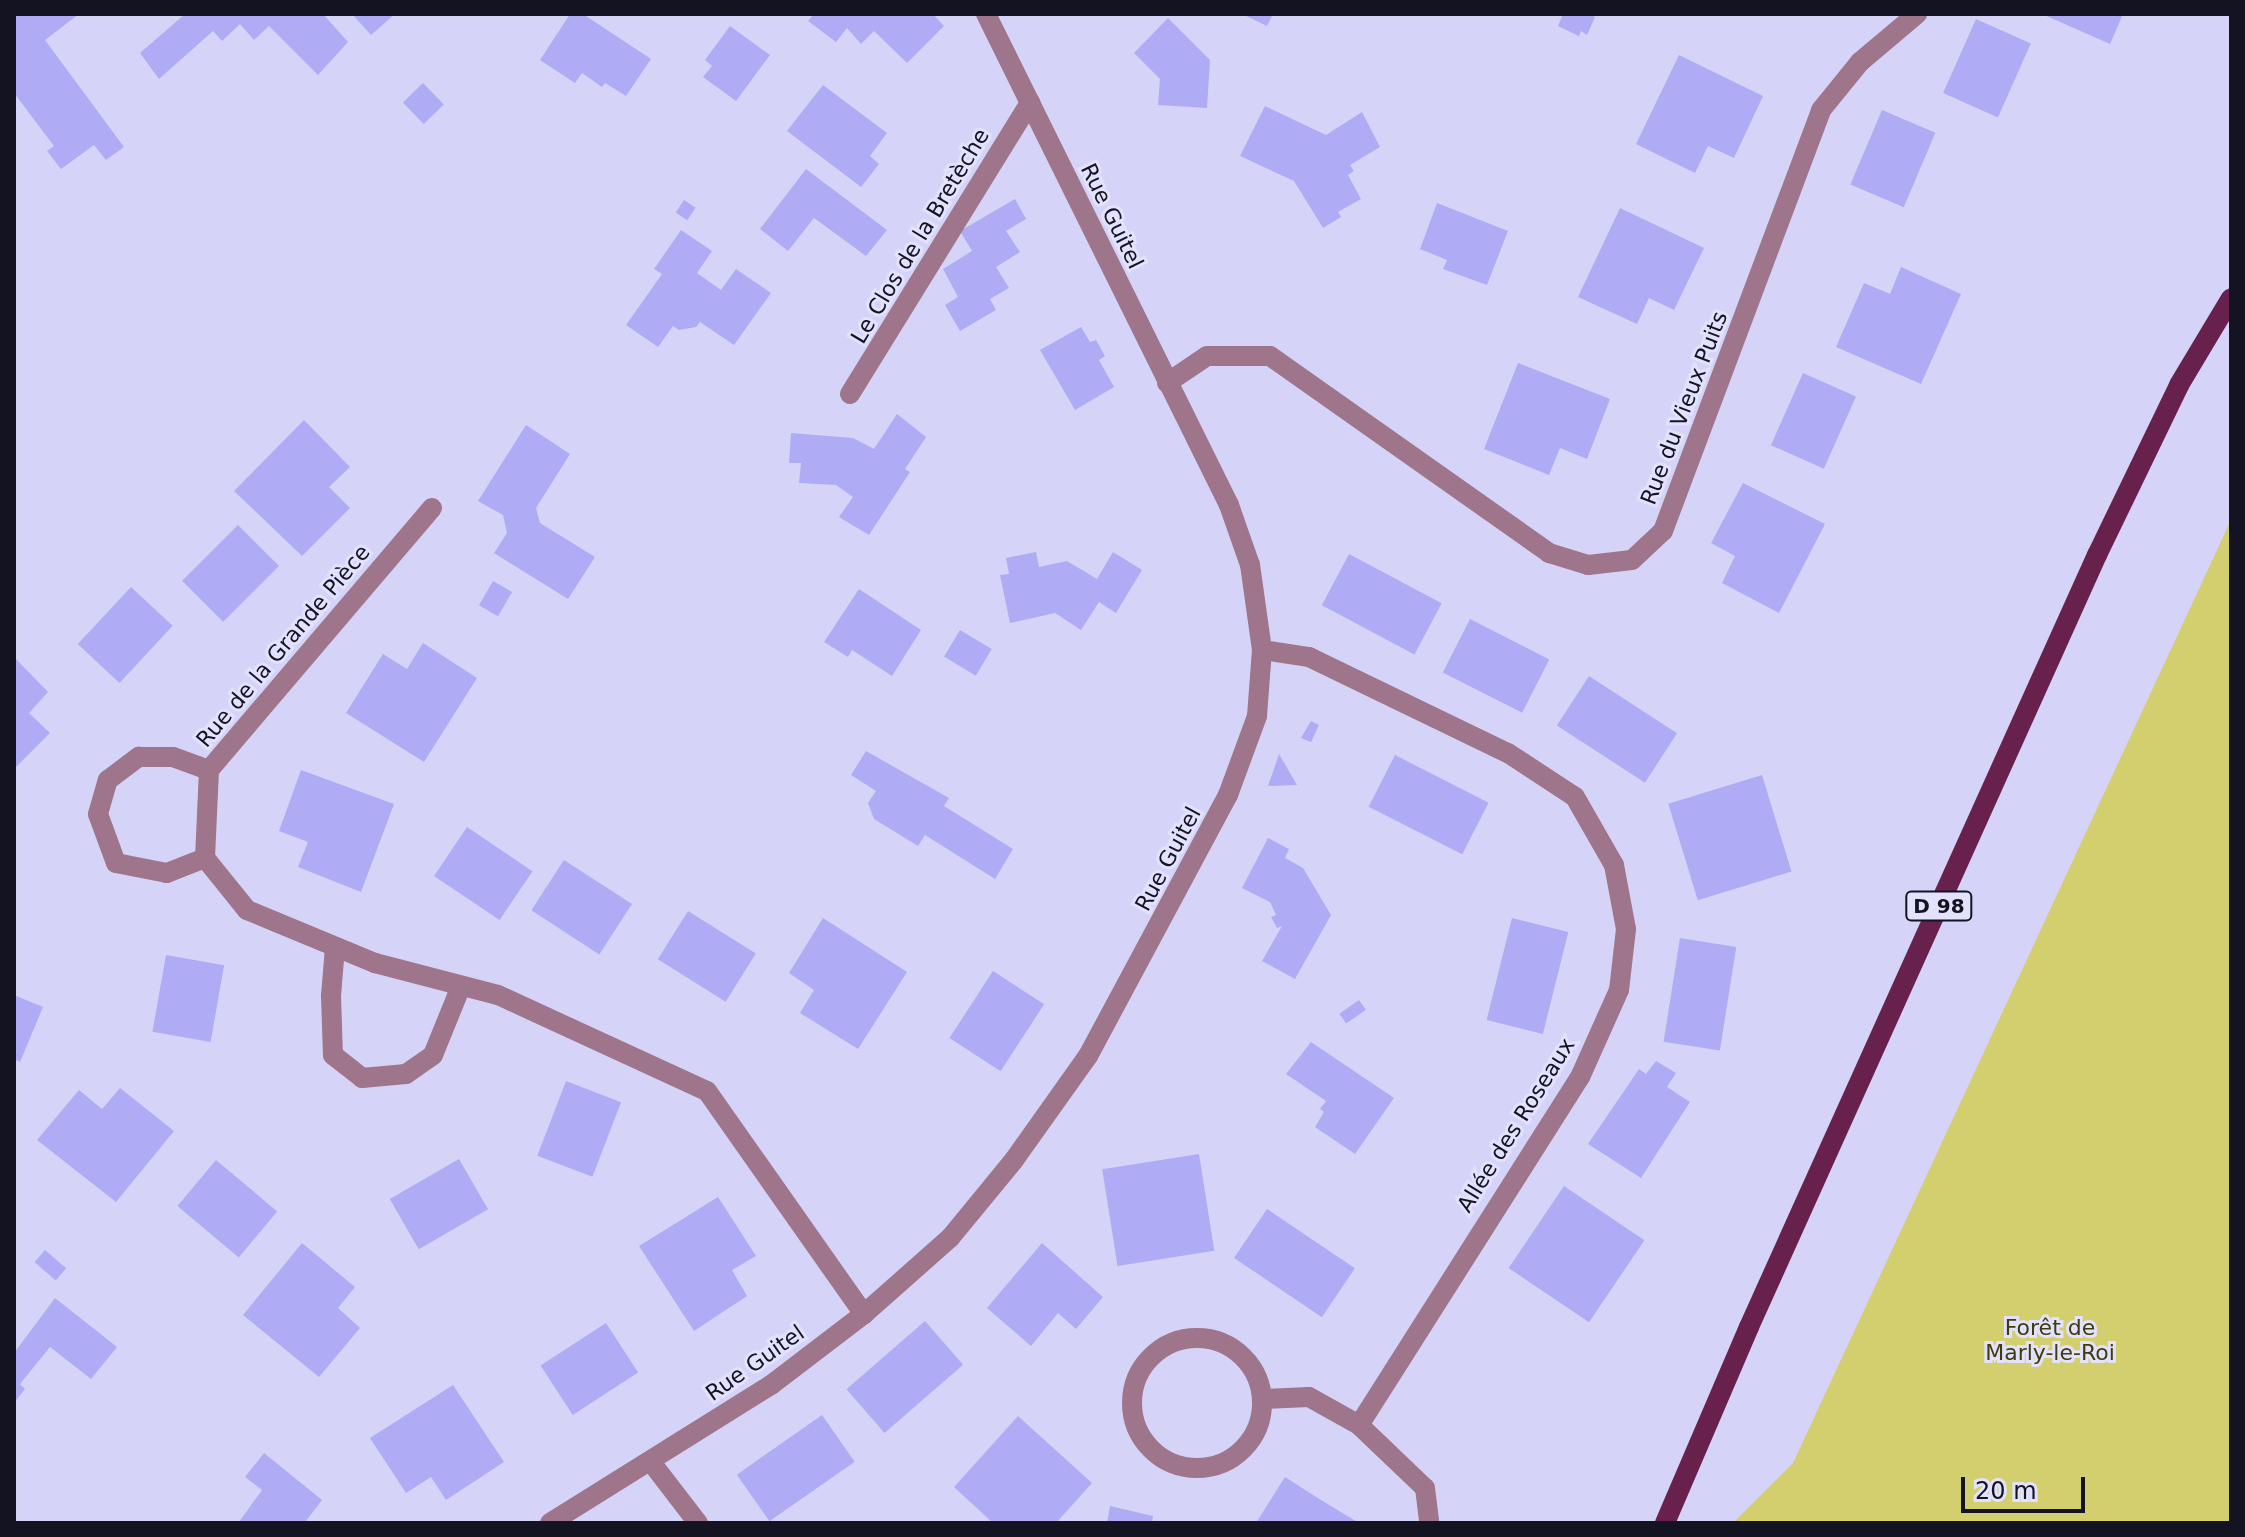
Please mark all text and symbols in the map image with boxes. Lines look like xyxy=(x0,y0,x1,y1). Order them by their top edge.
street label: Le Clos de la Bretèche xyxy=(845,124,995,348)
street label: Rue Guitel xyxy=(1075,159,1149,273)
street label: Rue du Vieux Puits xyxy=(1635,308,1733,508)
street label: Rue de la Grande Pièce xyxy=(191,539,375,753)
street label: Rue Guitel xyxy=(1130,802,1206,916)
road number: D 98 xyxy=(1905,890,1973,922)
street label: Allée des Roseaux xyxy=(1452,1033,1580,1217)
park label: Forêt de Marly-le-Roi xyxy=(1985,1314,2115,1366)
street label: Rue Guitel xyxy=(701,1319,809,1407)
scale bar xyxy=(1965,1461,2089,1511)
text: 20 m xyxy=(1975,1477,2037,1505)

